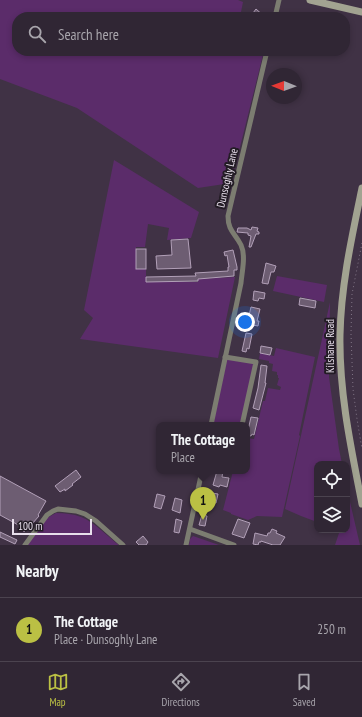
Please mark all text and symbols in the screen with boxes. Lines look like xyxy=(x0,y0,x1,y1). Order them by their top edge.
search box xyxy=(12,12,350,56)
icon: search xyxy=(26,23,48,45)
text: Search here xyxy=(58,25,119,44)
north arrow xyxy=(266,68,302,104)
street label: Dunsoghly Lane xyxy=(213,147,241,209)
your location xyxy=(235,312,255,332)
street label: Kilshane Road xyxy=(323,319,337,373)
popup xyxy=(156,422,250,474)
text: The Cottage xyxy=(171,430,235,449)
text: Place xyxy=(171,449,195,466)
map controls xyxy=(314,461,350,533)
button: locate xyxy=(314,461,350,497)
pin: 1 xyxy=(190,487,216,520)
button: layers xyxy=(314,497,350,533)
scale bar xyxy=(12,517,92,536)
text: 100 m xyxy=(18,519,42,533)
text: Nearby xyxy=(16,560,59,582)
text: The Cottage xyxy=(54,612,118,631)
text: 1 xyxy=(26,621,32,638)
text: 250 m xyxy=(317,621,346,638)
text: Place · Dunsoghly Lane xyxy=(54,631,157,648)
tab: Map xyxy=(47,671,69,709)
tab: Directions xyxy=(162,671,200,709)
tab: Saved xyxy=(293,671,315,709)

